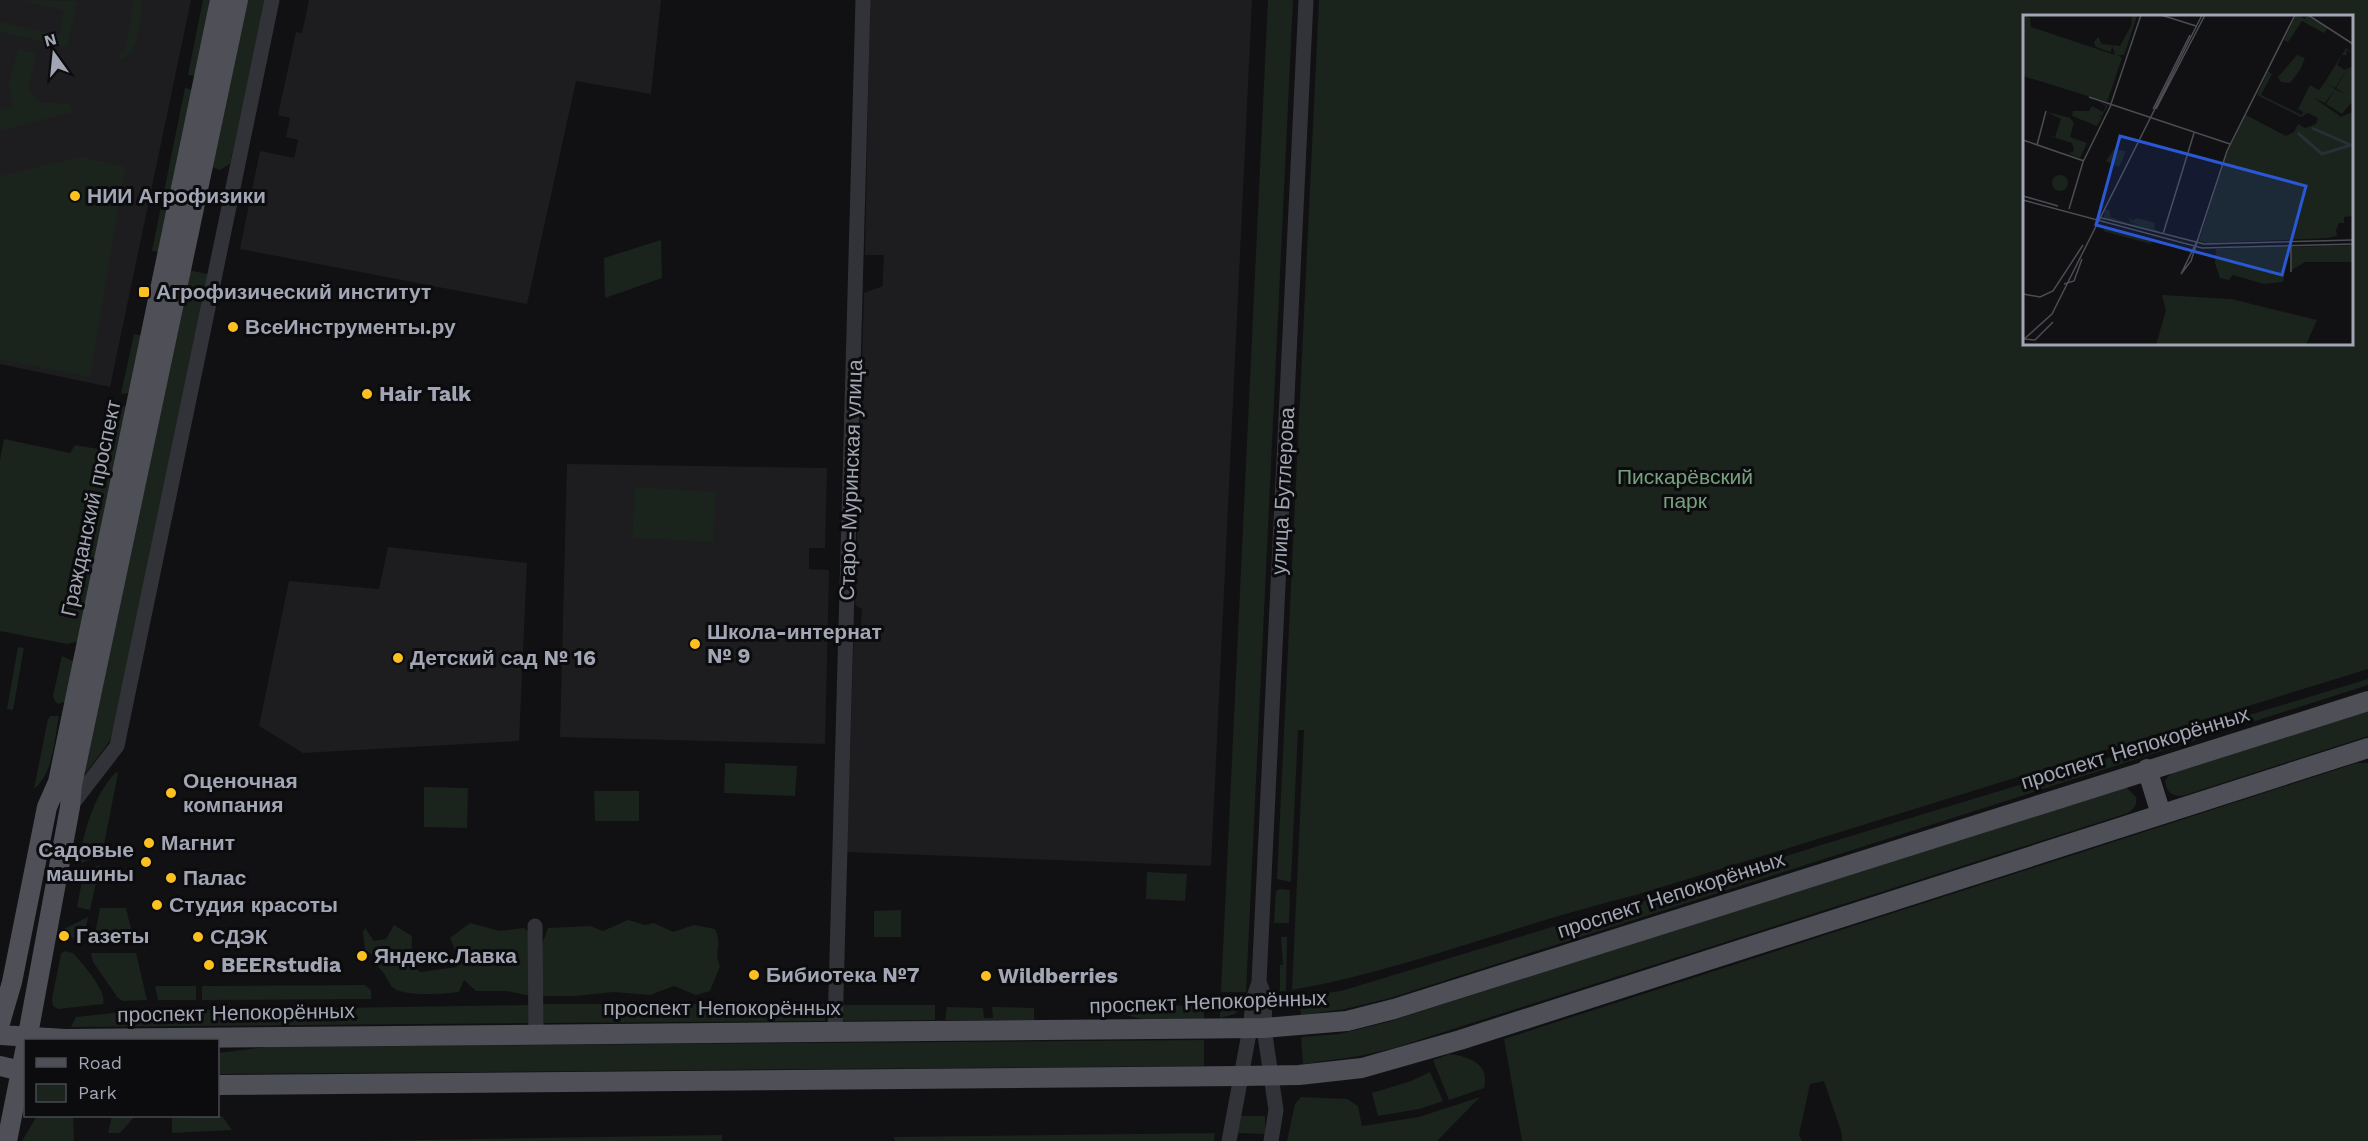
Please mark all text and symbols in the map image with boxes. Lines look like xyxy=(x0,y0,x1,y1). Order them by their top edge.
inset map xyxy=(2023,15,2353,345)
north arrow xyxy=(24,24,84,84)
text: N xyxy=(42,29,58,51)
place label: НИИ Агрофизики xyxy=(87,183,266,208)
marker: НИИ Агрофизики xyxy=(68,189,82,203)
place label: Агрофизический институт xyxy=(156,279,431,304)
marker: Агрофизический институт xyxy=(137,285,151,299)
place label: ВсеИнструменты.ру xyxy=(245,314,456,339)
marker: ВсеИнструменты.ру xyxy=(226,320,240,334)
street label: Старо-Муринская улица xyxy=(834,359,867,601)
place label: Hair Talk xyxy=(379,381,472,406)
marker: Hair Talk xyxy=(360,387,374,401)
street label: Гражданский проспект xyxy=(55,397,126,618)
street label: улица Бутлерова xyxy=(1266,406,1299,575)
park label: Пискарёвский парк xyxy=(1617,464,1753,513)
place label: Школа-интернат № 9 xyxy=(707,619,882,668)
marker: Школа-интернат № 9 xyxy=(688,637,702,651)
place label: Детский сад № 16 xyxy=(410,645,596,670)
marker: Детский сад № 16 xyxy=(391,651,405,665)
street label: проспект Непокорённых xyxy=(2018,701,2253,794)
place label: Оценочная компания xyxy=(183,768,298,817)
marker: Оценочная компания xyxy=(164,786,178,800)
place label: Магнит xyxy=(161,830,235,855)
marker: Магнит xyxy=(142,836,156,850)
place label: Садовые машины xyxy=(38,837,134,886)
street label: проспект Непокорённых xyxy=(1554,846,1788,943)
marker: Садовые машины xyxy=(139,855,153,869)
place label: Палас xyxy=(183,865,247,890)
marker: Палас xyxy=(164,871,178,885)
place label: Студия красоты xyxy=(169,892,338,917)
marker: Студия красоты xyxy=(150,898,164,912)
place label: Газеты xyxy=(76,923,149,948)
place label: СДЭК xyxy=(210,924,268,949)
marker: Газеты xyxy=(57,929,71,943)
marker: СДЭК xyxy=(191,930,205,944)
place label: Яндекс.Лавка xyxy=(374,943,517,968)
marker: Яндекс.Лавка xyxy=(355,949,369,963)
place label: BEERstudia xyxy=(221,952,342,977)
marker: BEERstudia xyxy=(202,958,216,972)
place label: Бибиотека №7 xyxy=(766,962,920,987)
place label: Wildberries xyxy=(998,963,1118,988)
marker: Бибиотека №7 xyxy=(747,968,761,982)
marker: Wildberries xyxy=(979,969,993,983)
street label: проспект Непокорённых xyxy=(1089,985,1328,1018)
street label: проспект Непокорённых xyxy=(603,995,841,1020)
street label: проспект Непокорённых xyxy=(117,998,355,1027)
legend xyxy=(24,1039,219,1117)
text: Road xyxy=(78,1052,122,1073)
text: Park xyxy=(78,1082,117,1103)

